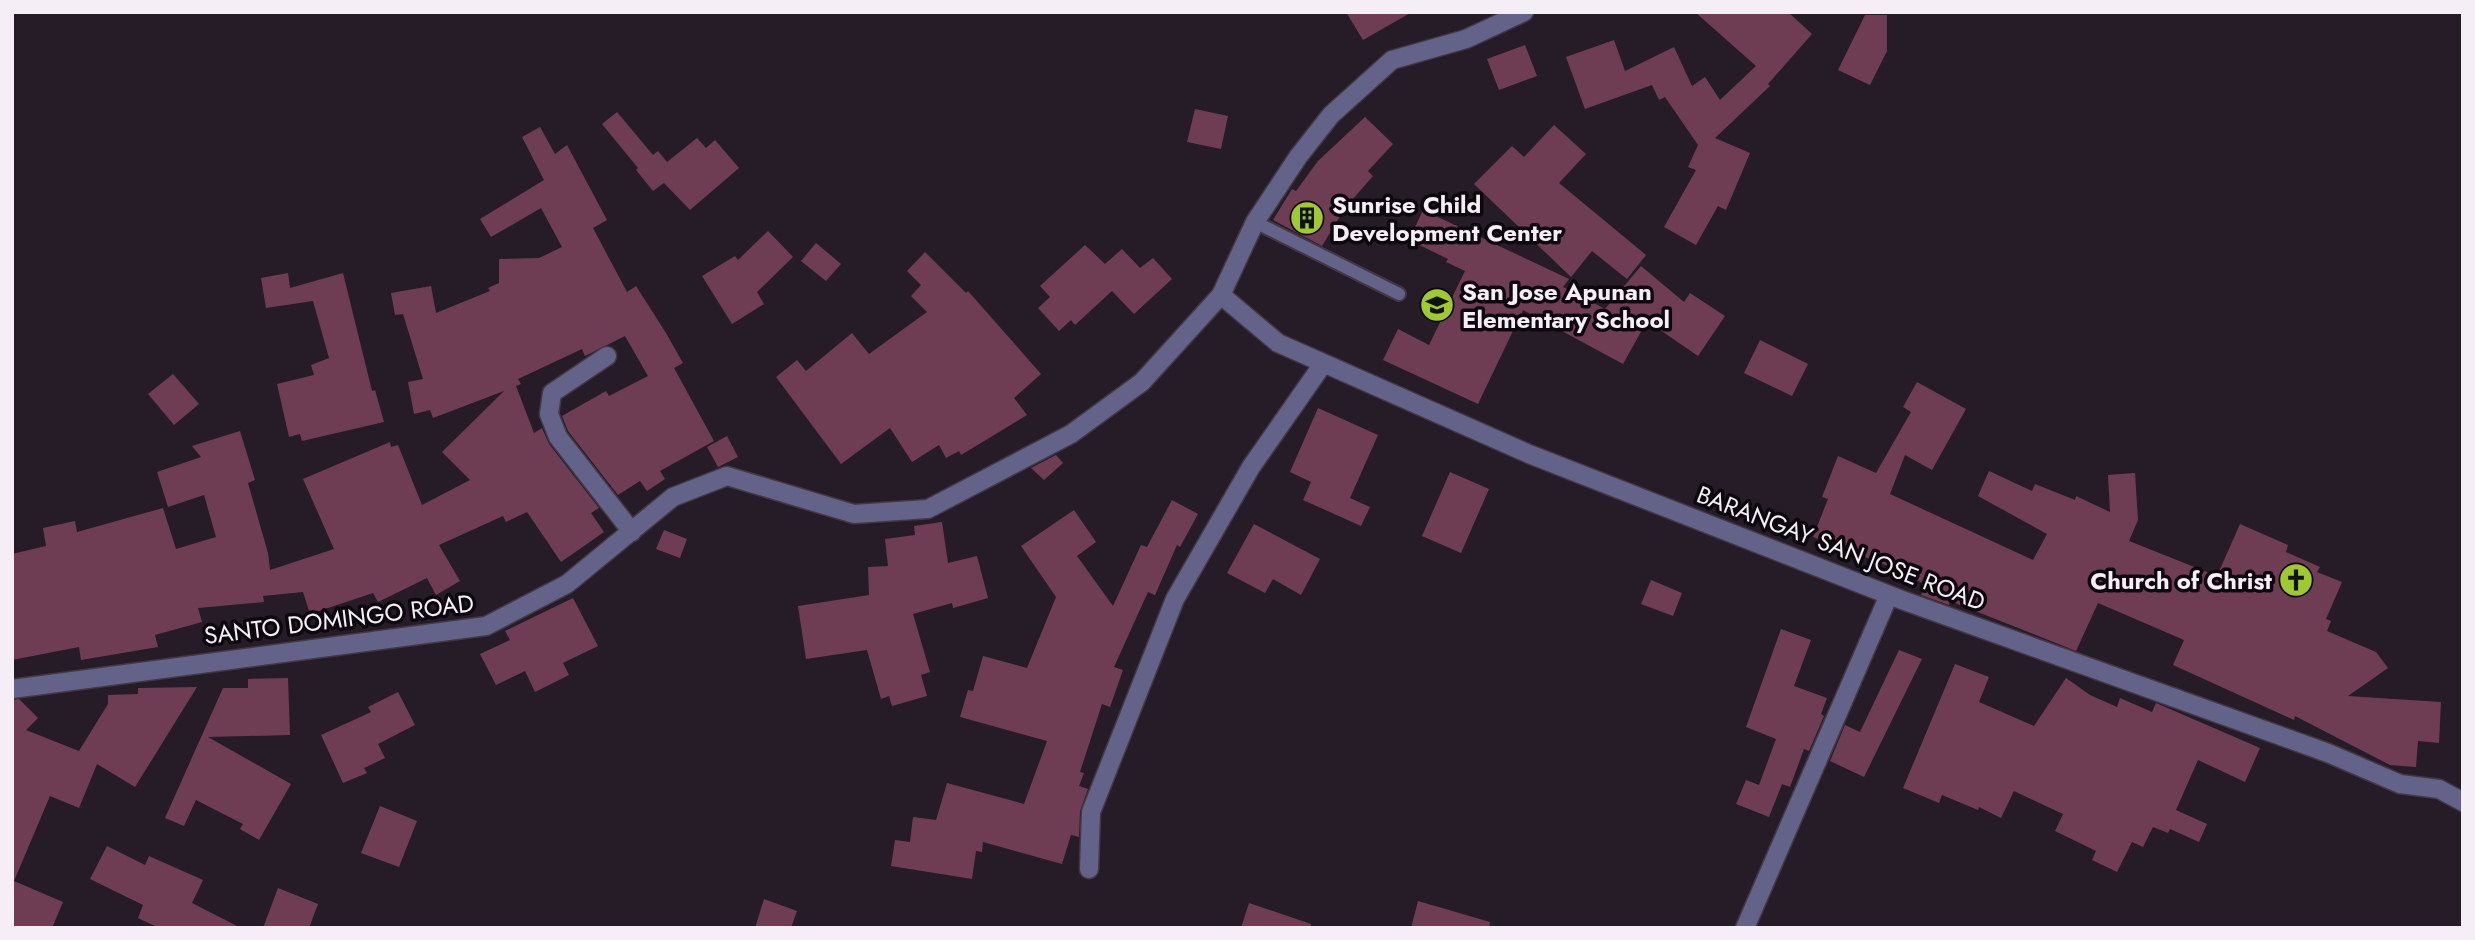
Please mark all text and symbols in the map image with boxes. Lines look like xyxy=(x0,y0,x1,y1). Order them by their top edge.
place label: Sunrise Child Development Center xyxy=(1332,187,1562,250)
building icon: Sunrise Child Development Center xyxy=(1288,199,1326,237)
place label: San Jose Apunan Elementary School xyxy=(1462,274,1670,337)
school or university icon: San Jose Apunan Elementary School xyxy=(1418,286,1456,324)
street label: BARANGAY SAN JOSE ROAD xyxy=(1692,477,1990,619)
church icon: Church of Christ xyxy=(2277,561,2315,599)
place label: Church of Christ xyxy=(2090,563,2272,598)
street label: SANTO DOMINGO ROAD xyxy=(202,585,476,653)

